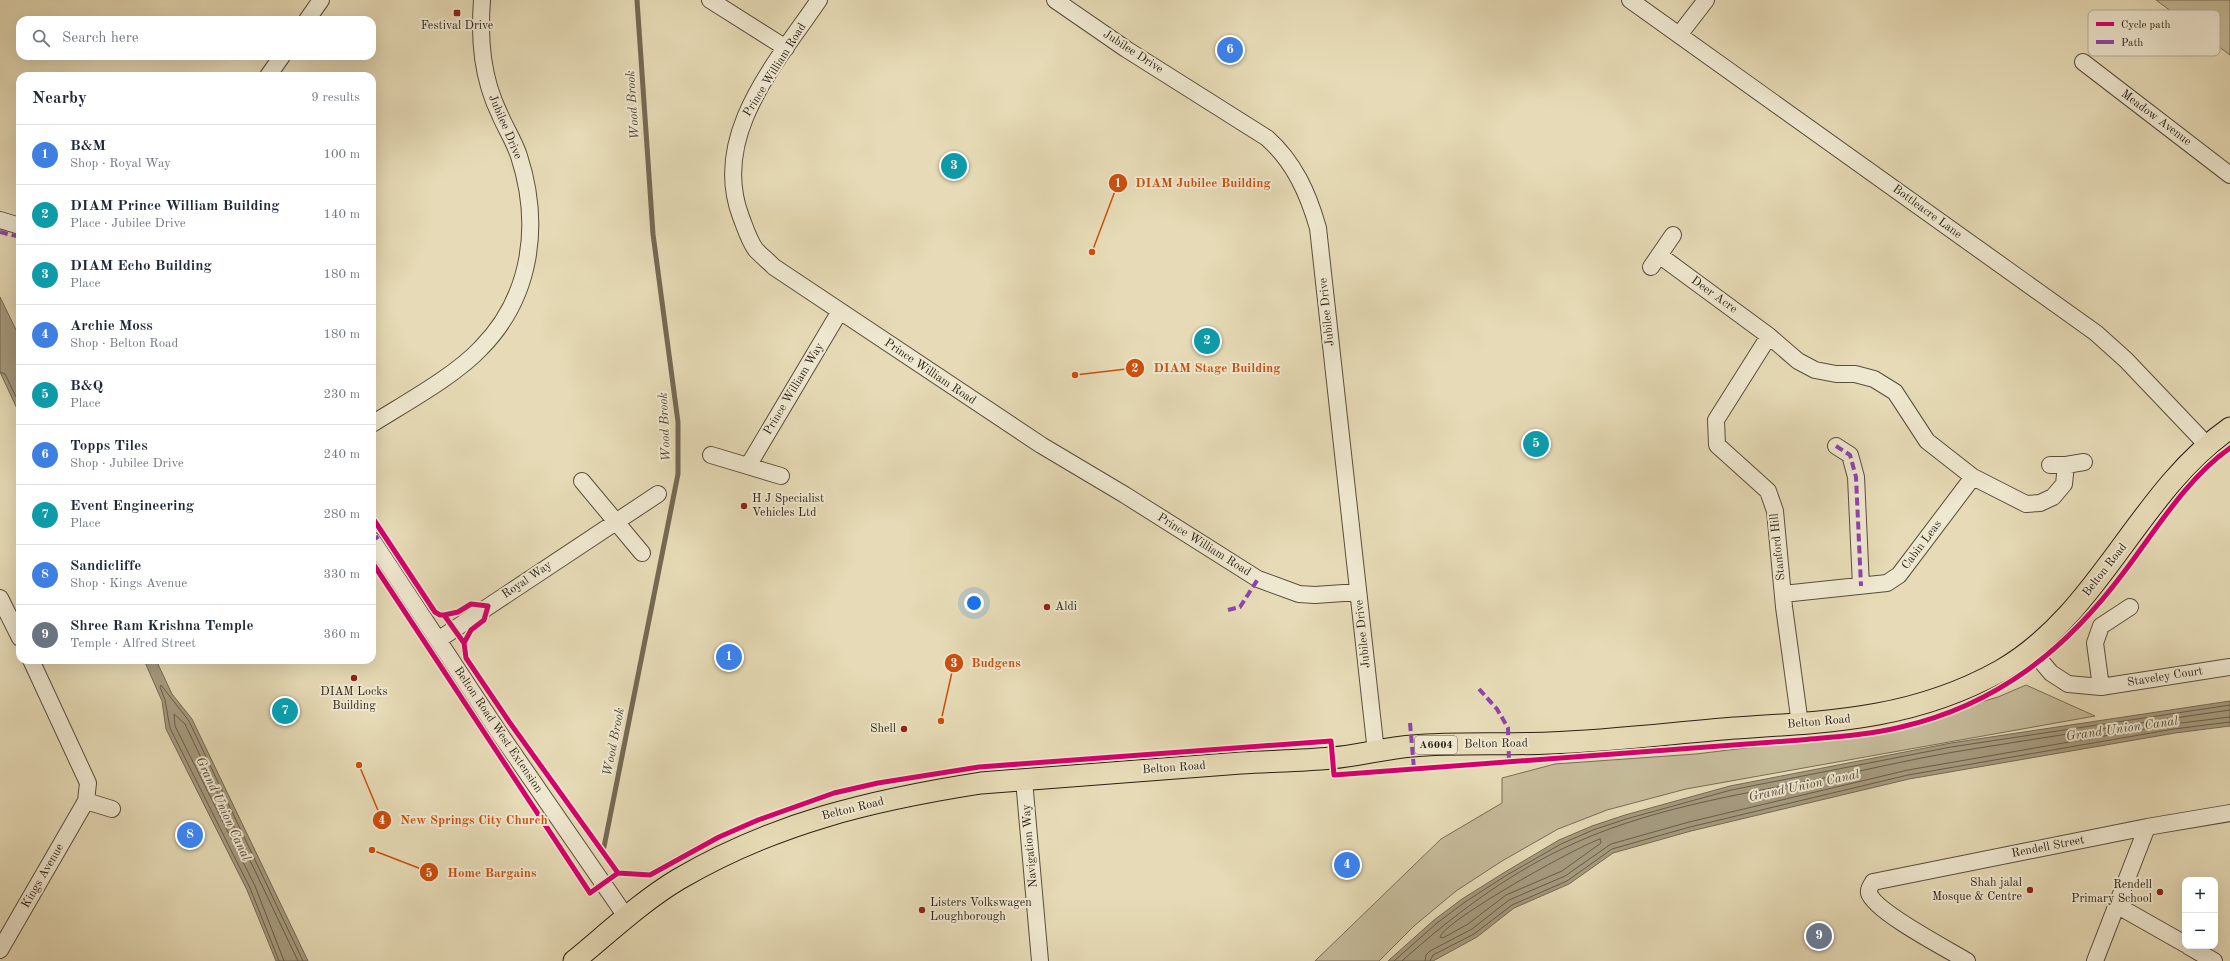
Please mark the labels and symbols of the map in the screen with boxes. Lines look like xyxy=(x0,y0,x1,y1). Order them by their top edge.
marker: Festival Drive xyxy=(452,8,462,18)
legend xyxy=(2088,10,2220,56)
place label: Festival Drive xyxy=(421,20,494,32)
text: Cycle path xyxy=(2121,20,2171,31)
street label: Prince William Road xyxy=(741,21,809,119)
street label: Jubilee Drive xyxy=(1101,28,1165,76)
pin: 6 xyxy=(1217,35,1243,65)
text: Path xyxy=(2121,38,2143,49)
water label: Wood Brook xyxy=(624,70,642,140)
street label: Meadow Avenue xyxy=(2119,88,2194,148)
street label: Jubilee Drive xyxy=(486,93,524,161)
pin: 3 xyxy=(941,151,967,181)
callout: DIAM Jubilee Building xyxy=(1108,170,1279,195)
text: DIAM Jubilee Building xyxy=(1135,177,1271,190)
text: 1 xyxy=(1115,178,1121,190)
street label: Bottleacre Lane xyxy=(1890,183,1964,241)
street label: Deer Acre xyxy=(1689,274,1740,316)
street label: Jubilee Drive xyxy=(1317,277,1337,347)
pin: 2 xyxy=(1194,326,1220,356)
street label: Prince William Road xyxy=(882,337,978,407)
street label: Prince William Way xyxy=(762,340,826,437)
callout: DIAM Stage Building xyxy=(1125,355,1288,380)
text: DIAM Stage Building xyxy=(1154,362,1281,375)
text: 2 xyxy=(1132,363,1139,375)
water label: Wood Brook xyxy=(657,392,673,462)
pin: 5 xyxy=(1523,429,1549,459)
place label: H J Specialist Vehicles Ltd xyxy=(752,493,824,519)
marker: H J Specialist Vehicles Ltd xyxy=(739,501,749,511)
street label: Prince William Road xyxy=(1155,511,1253,579)
street label: Stanford Hill xyxy=(1768,513,1788,581)
street label: Cabin Leas xyxy=(1900,518,1944,572)
street label: Belton Road xyxy=(2081,541,2129,599)
street label: Royal Way xyxy=(500,559,555,601)
your location xyxy=(964,593,984,613)
street label: Jubilee Drive xyxy=(1353,599,1373,669)
place label: Aldi xyxy=(1055,601,1077,613)
marker: Aldi xyxy=(1042,602,1052,612)
pin: 1 xyxy=(716,642,742,672)
callout: Budgens xyxy=(944,650,1029,675)
text: Budgens xyxy=(971,657,1021,670)
text: 3 xyxy=(951,658,958,670)
street label: Belton Road West Extension xyxy=(451,665,545,795)
street label: Staveley Court xyxy=(2126,665,2204,689)
marker: DIAM Locks Building xyxy=(349,673,359,683)
place label: DIAM Locks Building xyxy=(320,686,388,712)
pin: 7 xyxy=(272,696,298,726)
water label: Wood Brook xyxy=(601,707,627,777)
street label: Belton Road xyxy=(1787,713,1851,731)
water label: Grand Union Canal xyxy=(2065,715,2179,743)
place label: Shell xyxy=(870,723,896,735)
marker: Shell xyxy=(899,724,909,734)
road number: A6004 xyxy=(1415,736,1457,754)
street label: Belton Road xyxy=(1464,737,1528,751)
water label: Grand Union Canal xyxy=(193,755,253,863)
street label: Belton Road xyxy=(1142,760,1206,776)
water label: Grand Union Canal xyxy=(1747,768,1861,804)
street label: Belton Road xyxy=(821,795,885,823)
street label: Navigation Way xyxy=(1020,803,1040,888)
callout: New Springs City Church xyxy=(372,807,556,832)
text: New Springs City Church xyxy=(400,814,548,827)
text: 4 xyxy=(379,815,386,827)
pin: 8 xyxy=(177,820,203,850)
street label: Rendell Street xyxy=(2011,834,2085,860)
street label: Kings Avenue xyxy=(20,841,66,910)
pin: 4 xyxy=(1334,850,1360,880)
callout: Home Bargains xyxy=(419,860,544,885)
text: 5 xyxy=(426,867,433,880)
text: Home Bargains xyxy=(447,867,537,880)
place label: Shah jalal Mosque & Centre xyxy=(1932,877,2022,903)
place label: Rendell Primary School xyxy=(2071,879,2152,905)
marker: Shah jalal Mosque & Centre xyxy=(2025,885,2035,895)
marker: Rendell Primary School xyxy=(2155,887,2165,897)
place label: Listers Volkswagen Loughborough xyxy=(930,897,1032,923)
marker: Listers Volkswagen Loughborough xyxy=(917,905,927,915)
pin: 9 xyxy=(1806,921,1832,951)

